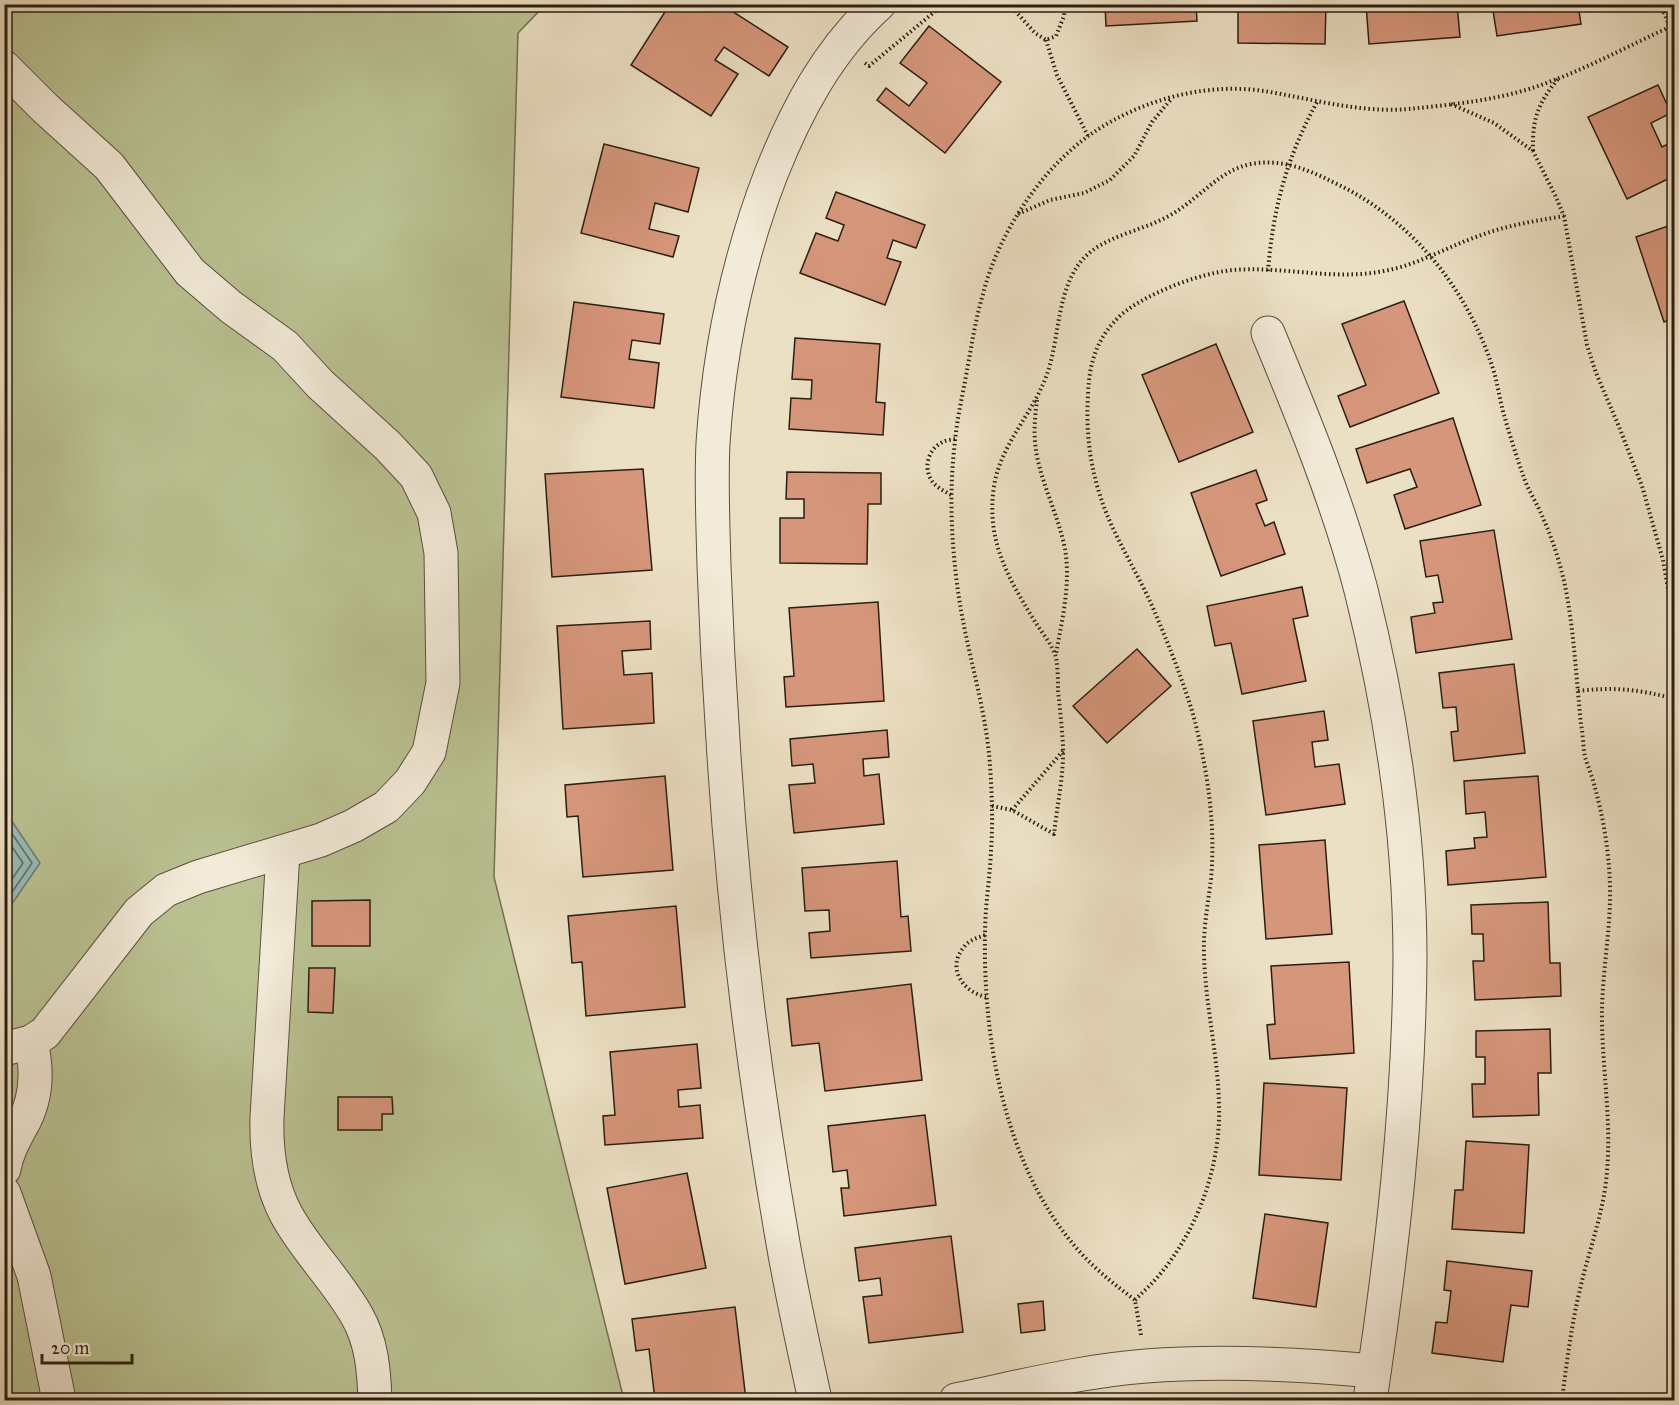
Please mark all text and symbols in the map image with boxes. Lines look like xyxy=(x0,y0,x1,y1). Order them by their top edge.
scale bar xyxy=(42,1327,132,1365)
text: 20 m xyxy=(51,1337,89,1359)

